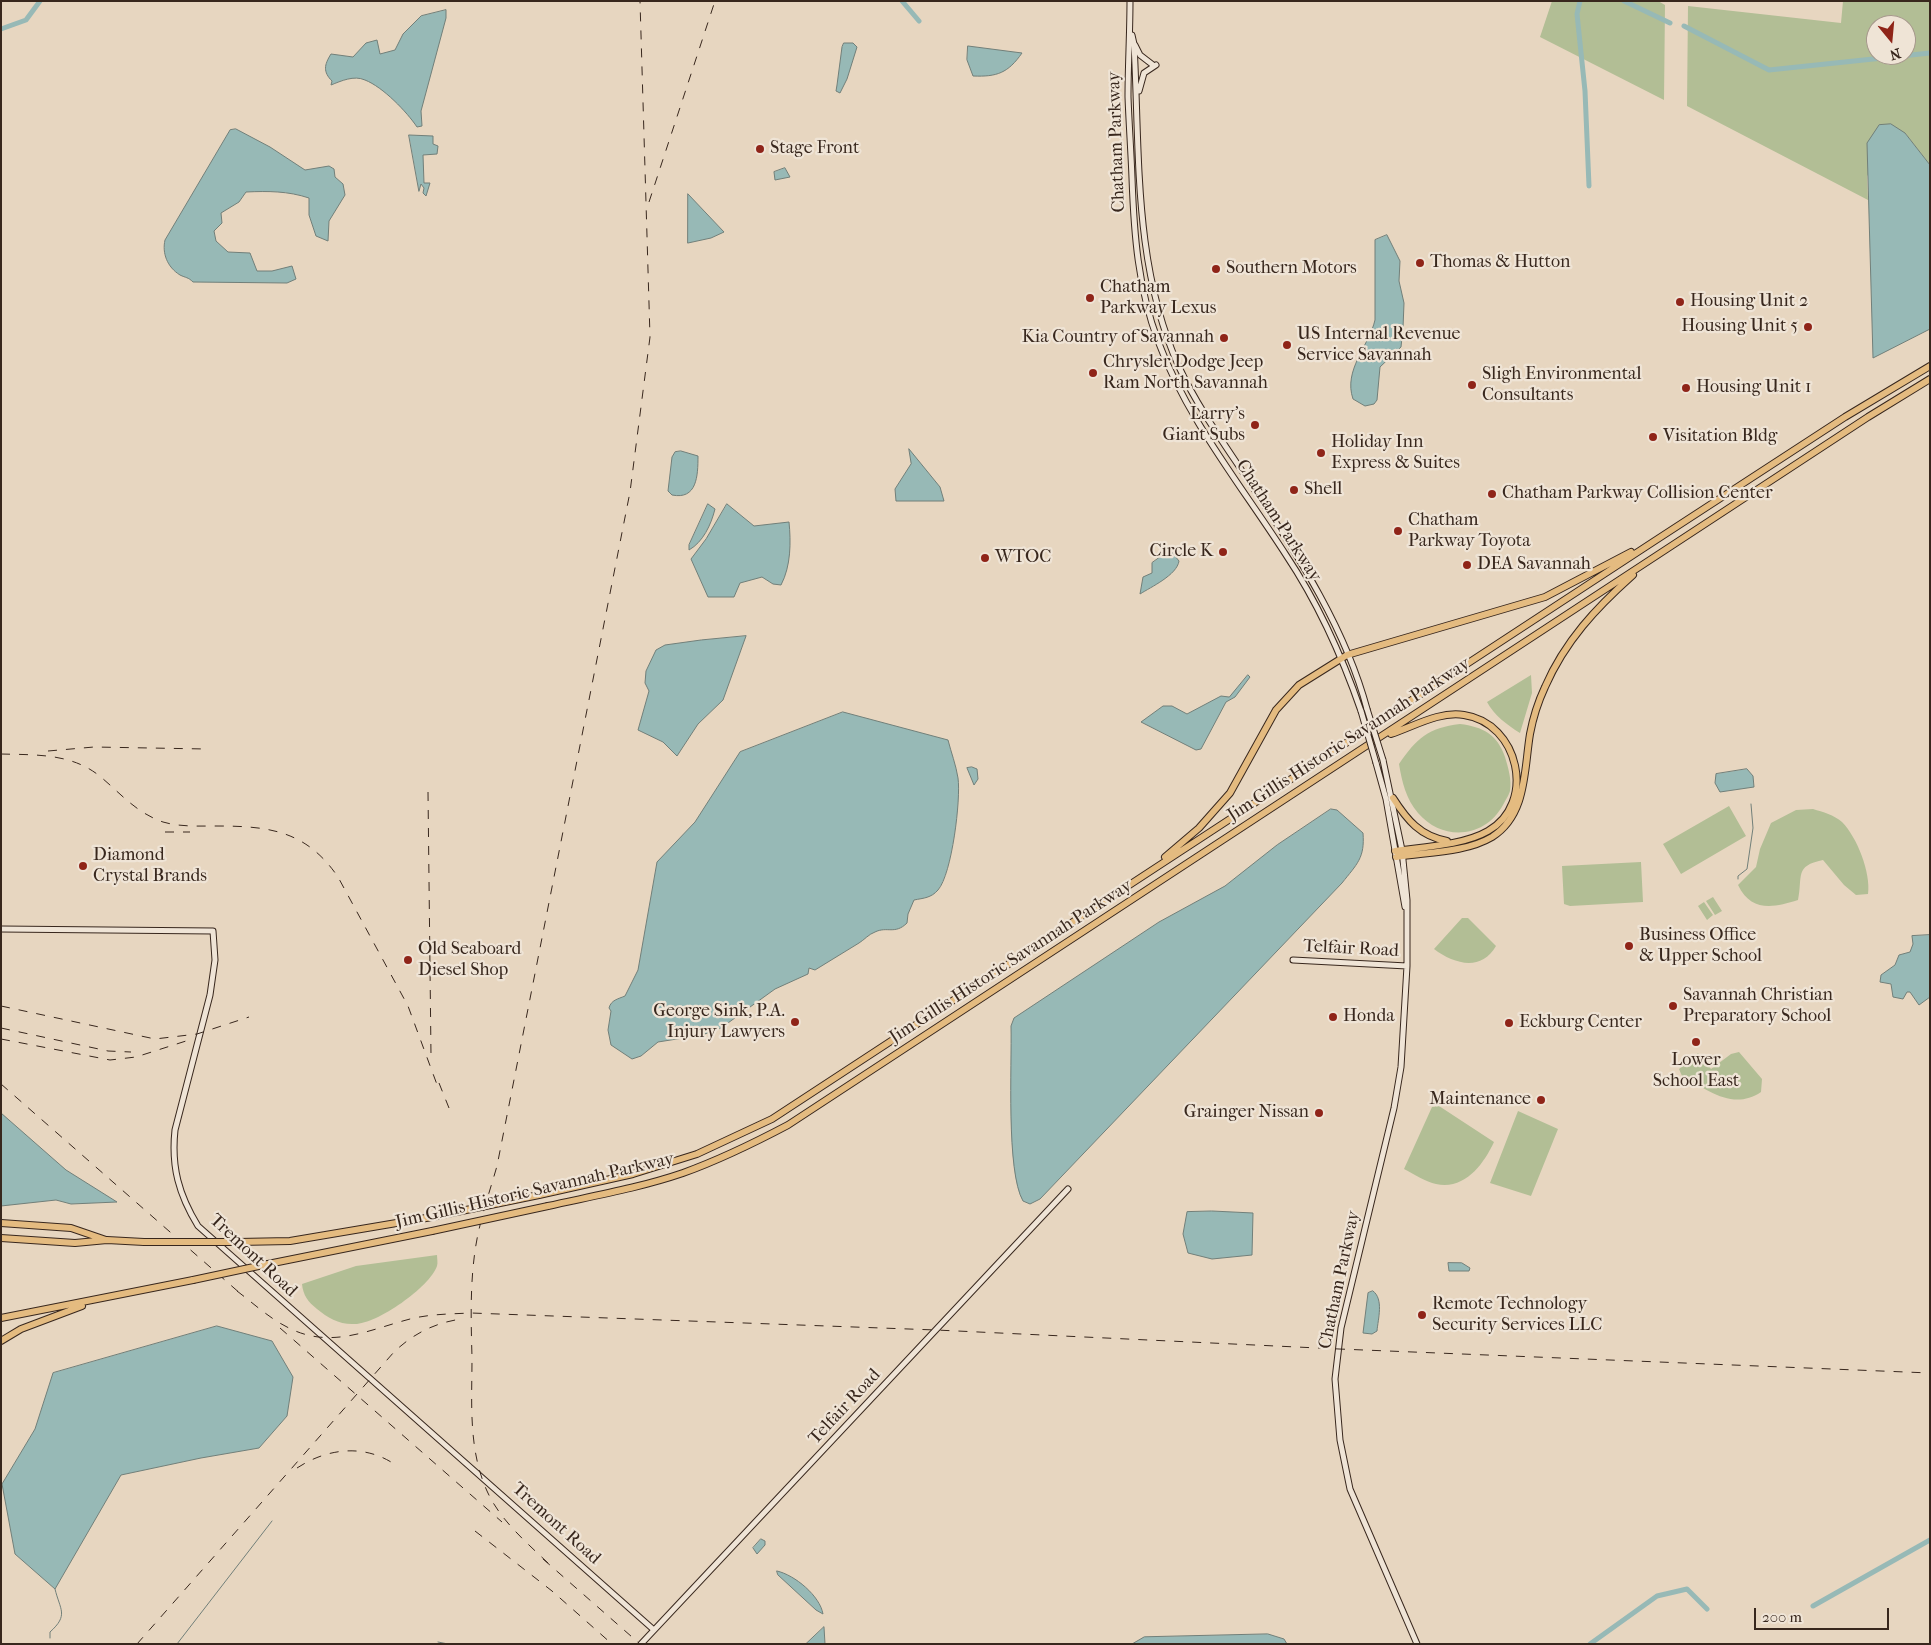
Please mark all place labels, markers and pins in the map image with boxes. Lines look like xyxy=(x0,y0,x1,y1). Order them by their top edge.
place label: Stage Front xyxy=(770,138,859,160)
marker: Stage Front xyxy=(754,143,766,155)
place label: Thomas & Hutton xyxy=(1430,252,1570,274)
marker: Thomas & Hutton xyxy=(1414,257,1426,269)
place label: Southern Motors xyxy=(1226,258,1357,280)
marker: Southern Motors xyxy=(1210,263,1222,275)
place label: Chatham Parkway Lexus xyxy=(1100,277,1216,320)
place label: Housing Unit 2 xyxy=(1690,291,1808,313)
marker: Chatham Parkway Lexus xyxy=(1084,292,1096,304)
marker: Housing Unit 2 xyxy=(1674,296,1686,308)
place label: Housing Unit 5 xyxy=(1681,316,1798,338)
marker: Housing Unit 5 xyxy=(1802,321,1814,333)
place label: US Internal Revenue Service Savannah xyxy=(1297,324,1460,366)
place label: Kia Country of Savannah xyxy=(1022,327,1214,349)
marker: Kia Country of Savannah xyxy=(1218,332,1230,344)
marker: US Internal Revenue Service Savannah xyxy=(1281,339,1293,351)
place label: Chrysler Dodge Jeep Ram North Savannah xyxy=(1103,352,1268,394)
place label: Sligh Environmental Consultants xyxy=(1482,364,1641,406)
marker: Chrysler Dodge Jeep Ram North Savannah xyxy=(1087,367,1099,379)
place label: Housing Unit 1 xyxy=(1696,377,1811,399)
marker: Sligh Environmental Consultants xyxy=(1466,379,1478,391)
marker: Housing Unit 1 xyxy=(1680,382,1692,394)
place label: Larry's Giant Subs xyxy=(1163,404,1245,446)
marker: Larry's Giant Subs xyxy=(1249,419,1261,431)
place label: Visitation Bldg xyxy=(1663,426,1777,448)
marker: Visitation Bldg xyxy=(1647,431,1659,443)
place label: Holiday Inn Express & Suites xyxy=(1331,432,1460,474)
marker: Holiday Inn Express & Suites xyxy=(1315,447,1327,459)
place label: Shell xyxy=(1304,479,1342,501)
place label: Chatham Parkway Collision Center xyxy=(1502,483,1773,505)
marker: Shell xyxy=(1288,484,1300,496)
marker: Chatham Parkway Collision Center xyxy=(1486,488,1498,500)
place label: Chatham Parkway Toyota xyxy=(1408,510,1531,552)
marker: Chatham Parkway Toyota xyxy=(1392,525,1404,537)
place label: Circle K xyxy=(1150,541,1213,563)
marker: Circle K xyxy=(1217,546,1229,558)
place label: WTOC xyxy=(995,547,1051,569)
marker: WTOC xyxy=(979,552,991,564)
place label: DEA Savannah xyxy=(1477,554,1591,576)
marker: DEA Savannah xyxy=(1461,559,1473,571)
place label: Diamond Crystal Brands xyxy=(93,845,207,888)
marker: Diamond Crystal Brands xyxy=(77,860,89,872)
place label: Business Office & Upper School xyxy=(1639,925,1762,968)
place label: Old Seaboard Diesel Shop xyxy=(418,939,521,982)
marker: Business Office & Upper School xyxy=(1623,940,1635,952)
marker: Old Seaboard Diesel Shop xyxy=(402,954,414,966)
place label: Savannah Christian Preparatory School xyxy=(1683,985,1833,1028)
marker: Savannah Christian Preparatory School xyxy=(1667,1000,1679,1012)
place label: George Sink, P.A. Injury Lawyers xyxy=(653,1001,785,1044)
place label: Honda xyxy=(1343,1006,1395,1028)
marker: Honda xyxy=(1327,1011,1339,1023)
place label: Eckburg Center xyxy=(1519,1012,1642,1034)
marker: George Sink, P.A. Injury Lawyers xyxy=(789,1016,801,1028)
marker: Eckburg Center xyxy=(1503,1017,1515,1029)
marker: Lower School East xyxy=(1690,1036,1702,1048)
place label: Lower School East xyxy=(1653,1050,1739,1092)
place label: Maintenance xyxy=(1429,1089,1531,1111)
marker: Maintenance xyxy=(1535,1094,1547,1106)
place label: Grainger Nissan xyxy=(1184,1102,1309,1124)
marker: Grainger Nissan xyxy=(1313,1107,1325,1119)
place label: Remote Technology Security Services LLC xyxy=(1432,1294,1602,1336)
marker: Remote Technology Security Services LLC xyxy=(1416,1309,1428,1321)

